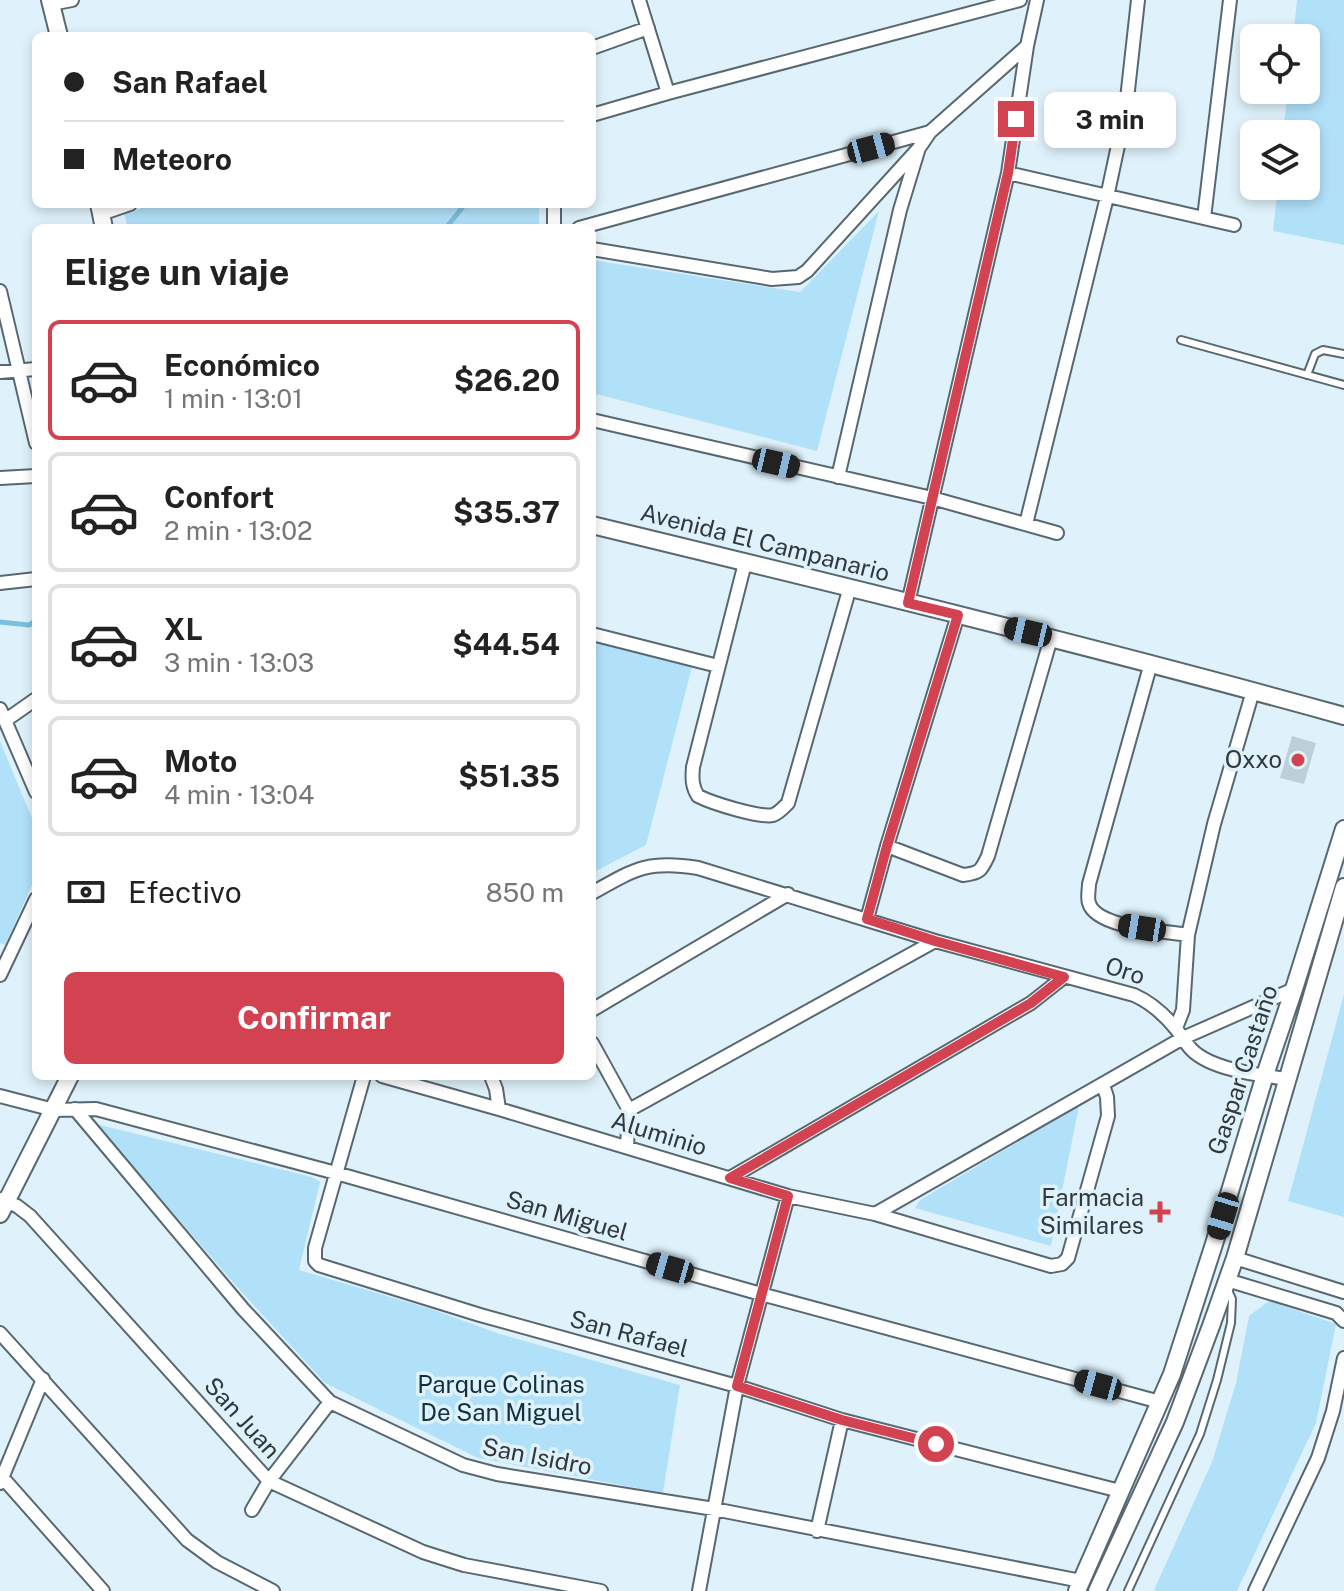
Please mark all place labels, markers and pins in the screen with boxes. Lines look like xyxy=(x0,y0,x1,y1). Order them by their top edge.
place label: Oxxo xyxy=(1225,745,1282,773)
marker: Oxxo xyxy=(1289,751,1307,769)
place label: Farmacia Similares xyxy=(1040,1183,1144,1239)
marker: Farmacia Similares xyxy=(1151,1203,1169,1221)

